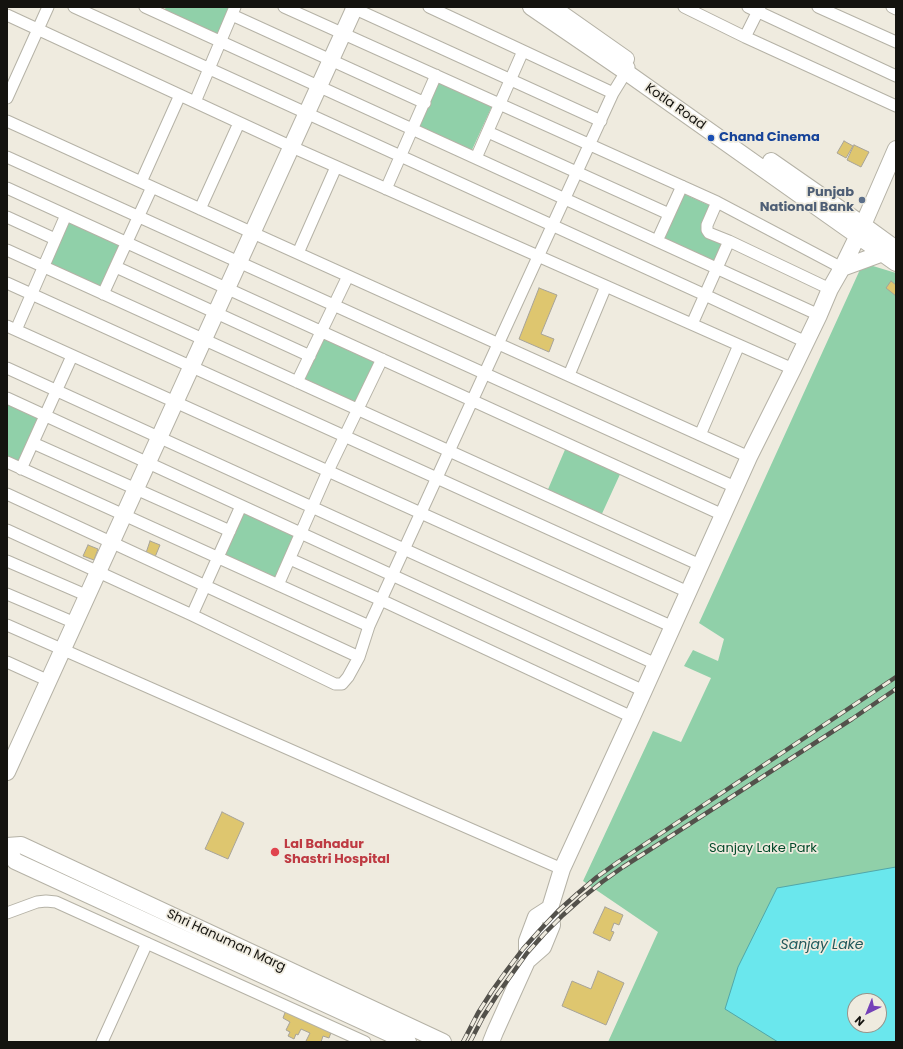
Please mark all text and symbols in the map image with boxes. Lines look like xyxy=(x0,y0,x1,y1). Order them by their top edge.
street label: Kotla Road xyxy=(642,81,708,133)
place label: Chand Cinema xyxy=(719,130,820,146)
marker: Chand Cinema xyxy=(706,133,716,143)
place label: Punjab National Bank xyxy=(760,185,854,216)
marker: Punjab National Bank xyxy=(857,195,867,205)
place label: Lal Bahadur Shastri Hospital xyxy=(284,837,390,868)
park label: Sanjay Lake Park xyxy=(709,841,817,857)
marker: Lal Bahadur Shastri Hospital xyxy=(269,846,281,858)
street label: Shri Hanuman Marg xyxy=(164,907,288,975)
water label: Sanjay Lake xyxy=(781,937,863,953)
north arrow xyxy=(847,993,887,1033)
text: N xyxy=(851,1012,868,1030)

